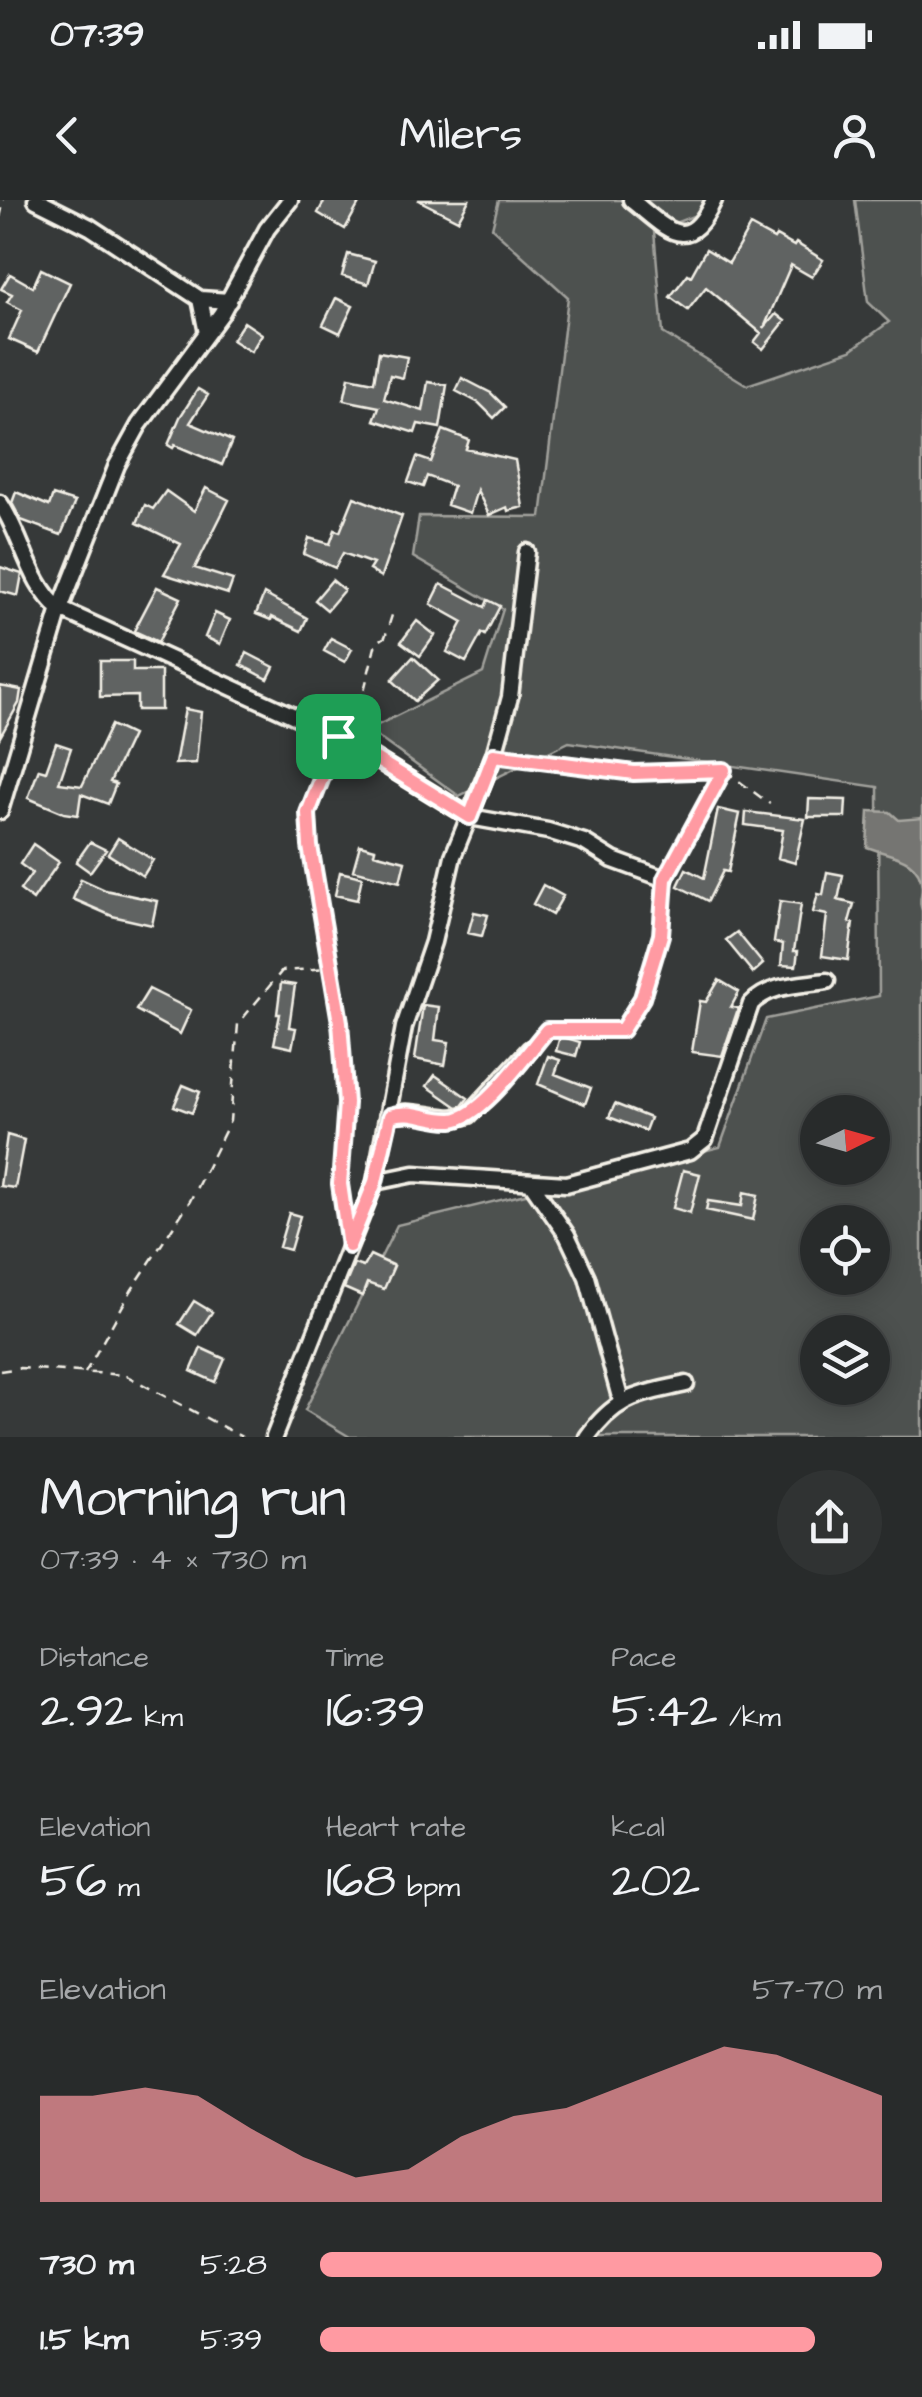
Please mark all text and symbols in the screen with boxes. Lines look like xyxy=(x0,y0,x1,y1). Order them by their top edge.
text: 07:39 xyxy=(50,9,145,61)
text: Milers xyxy=(400,104,522,166)
icon: back xyxy=(40,108,95,163)
icon: person xyxy=(827,108,882,163)
pin xyxy=(296,694,381,779)
icon: arrive xyxy=(311,709,366,764)
north arrow xyxy=(800,1095,890,1185)
map controls xyxy=(800,1095,890,1405)
button: locate xyxy=(800,1205,890,1295)
button: layers xyxy=(800,1315,890,1405)
text: Morning run xyxy=(40,1461,346,1537)
button: share xyxy=(777,1470,882,1575)
text: 07:39 · 4 × 730 m xyxy=(40,1537,306,1582)
text: Distance xyxy=(40,1638,149,1677)
text: Time xyxy=(326,1638,384,1677)
text: Pace xyxy=(611,1638,676,1677)
text: 2.92 xyxy=(40,1677,133,1746)
text: 16:39 xyxy=(326,1677,426,1746)
text: 5:42 xyxy=(611,1677,718,1746)
text: km xyxy=(133,1698,183,1737)
text: /km xyxy=(718,1698,781,1737)
text: Elevation xyxy=(40,1808,150,1847)
text: Heart rate xyxy=(326,1808,466,1847)
text: kcal xyxy=(611,1808,665,1847)
text: 56 xyxy=(40,1847,107,1916)
text: 168 xyxy=(326,1847,396,1916)
text: 202 xyxy=(611,1847,700,1916)
text: m xyxy=(107,1868,140,1907)
text: bpm xyxy=(396,1868,460,1907)
text: Elevation xyxy=(40,1967,166,2012)
text: 57–70 m xyxy=(752,1967,882,2012)
text: 730 m xyxy=(40,2242,134,2287)
text: 5:28 xyxy=(200,2242,267,2287)
text: 1.5 km xyxy=(40,2317,129,2362)
text: 5:39 xyxy=(200,2317,263,2362)

